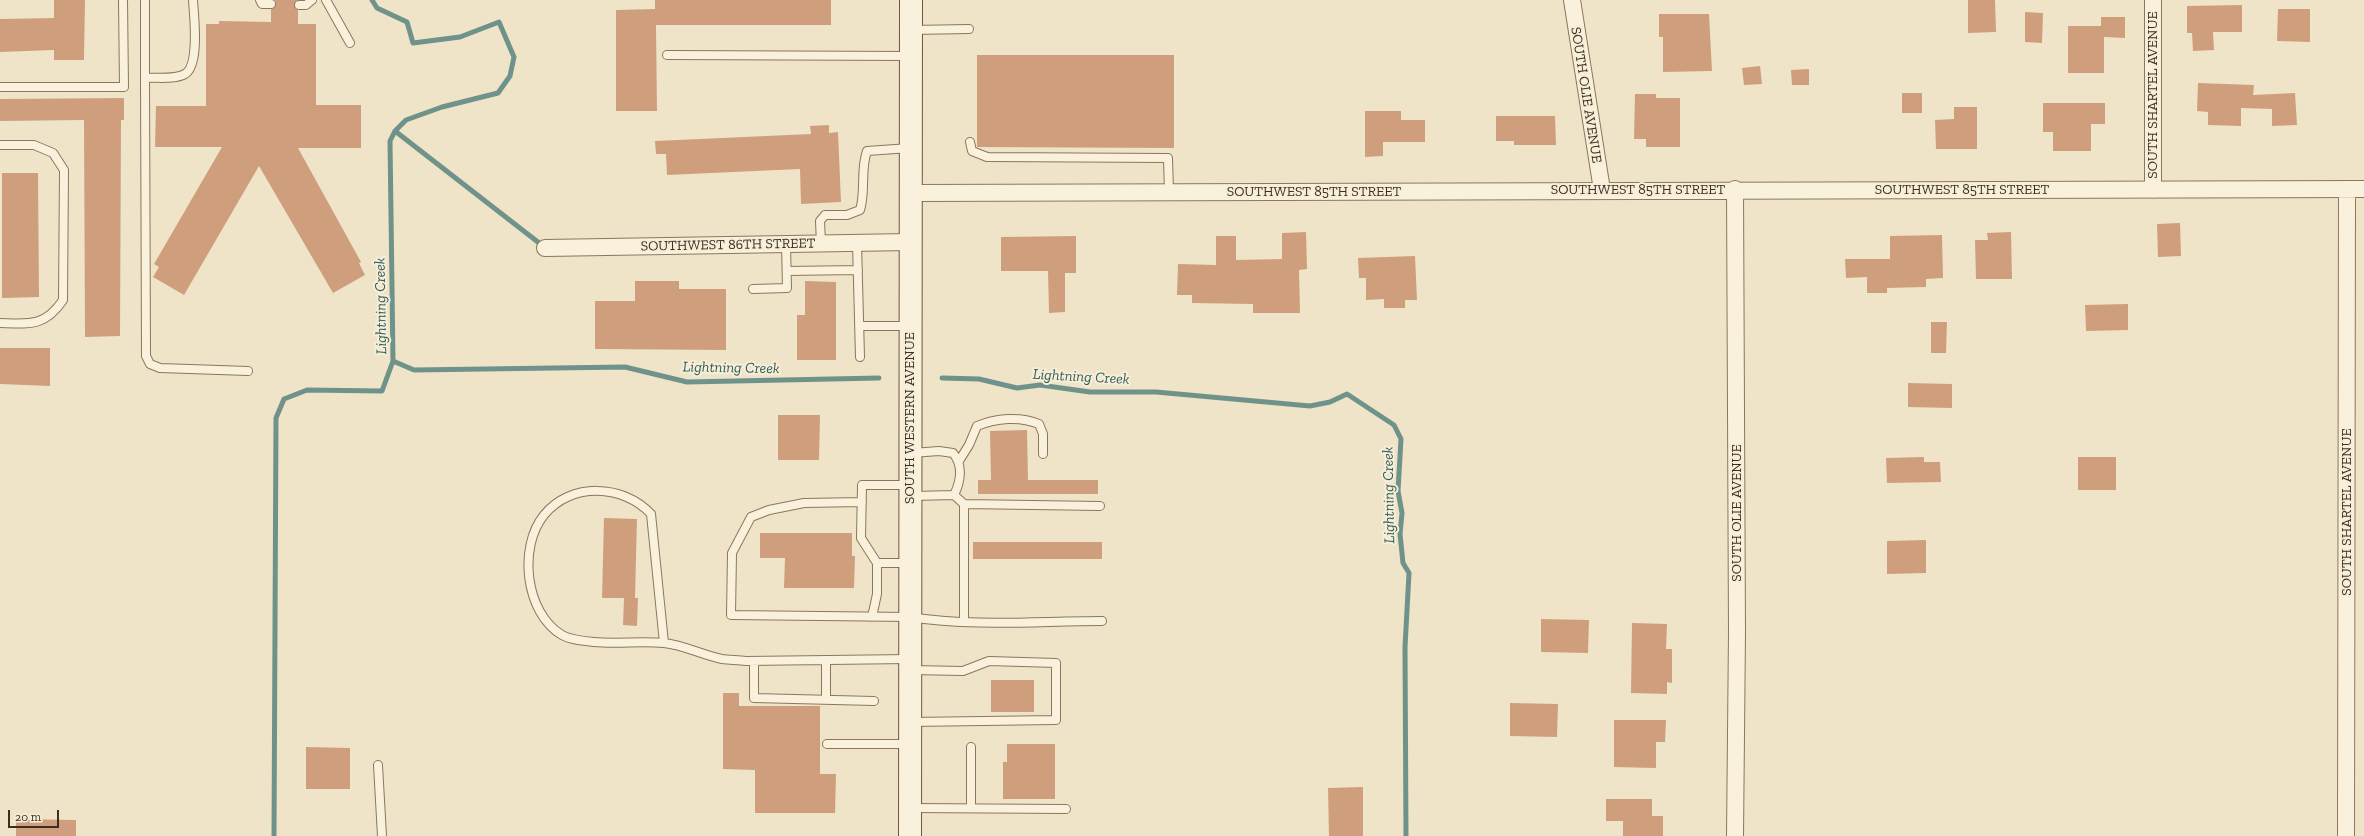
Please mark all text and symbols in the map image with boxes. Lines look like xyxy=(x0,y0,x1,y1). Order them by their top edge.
street label: SOUTH SHARTEL AVENUE xyxy=(2145,11,2161,179)
street label: SOUTH OLIE AVENUE xyxy=(1567,26,1605,164)
street label: SOUTHWEST 85TH STREET xyxy=(1551,182,1725,198)
street label: SOUTHWEST 85TH STREET xyxy=(1875,182,2049,198)
street label: SOUTHWEST 85TH STREET xyxy=(1227,184,1401,200)
street label: SOUTHWEST 86TH STREET xyxy=(640,235,816,255)
water label: Lightning Creek xyxy=(371,257,391,355)
street label: SOUTH WESTERN AVENUE xyxy=(902,332,918,504)
water label: Lightning Creek xyxy=(682,358,780,378)
water label: Lightning Creek xyxy=(1032,365,1130,389)
street label: SOUTH SHARTEL AVENUE xyxy=(2339,428,2355,596)
street label: SOUTH OLIE AVENUE xyxy=(1729,444,1745,582)
water label: Lightning Creek xyxy=(1379,446,1399,544)
scale bar xyxy=(10,802,61,828)
text: 20 m xyxy=(15,810,41,824)

